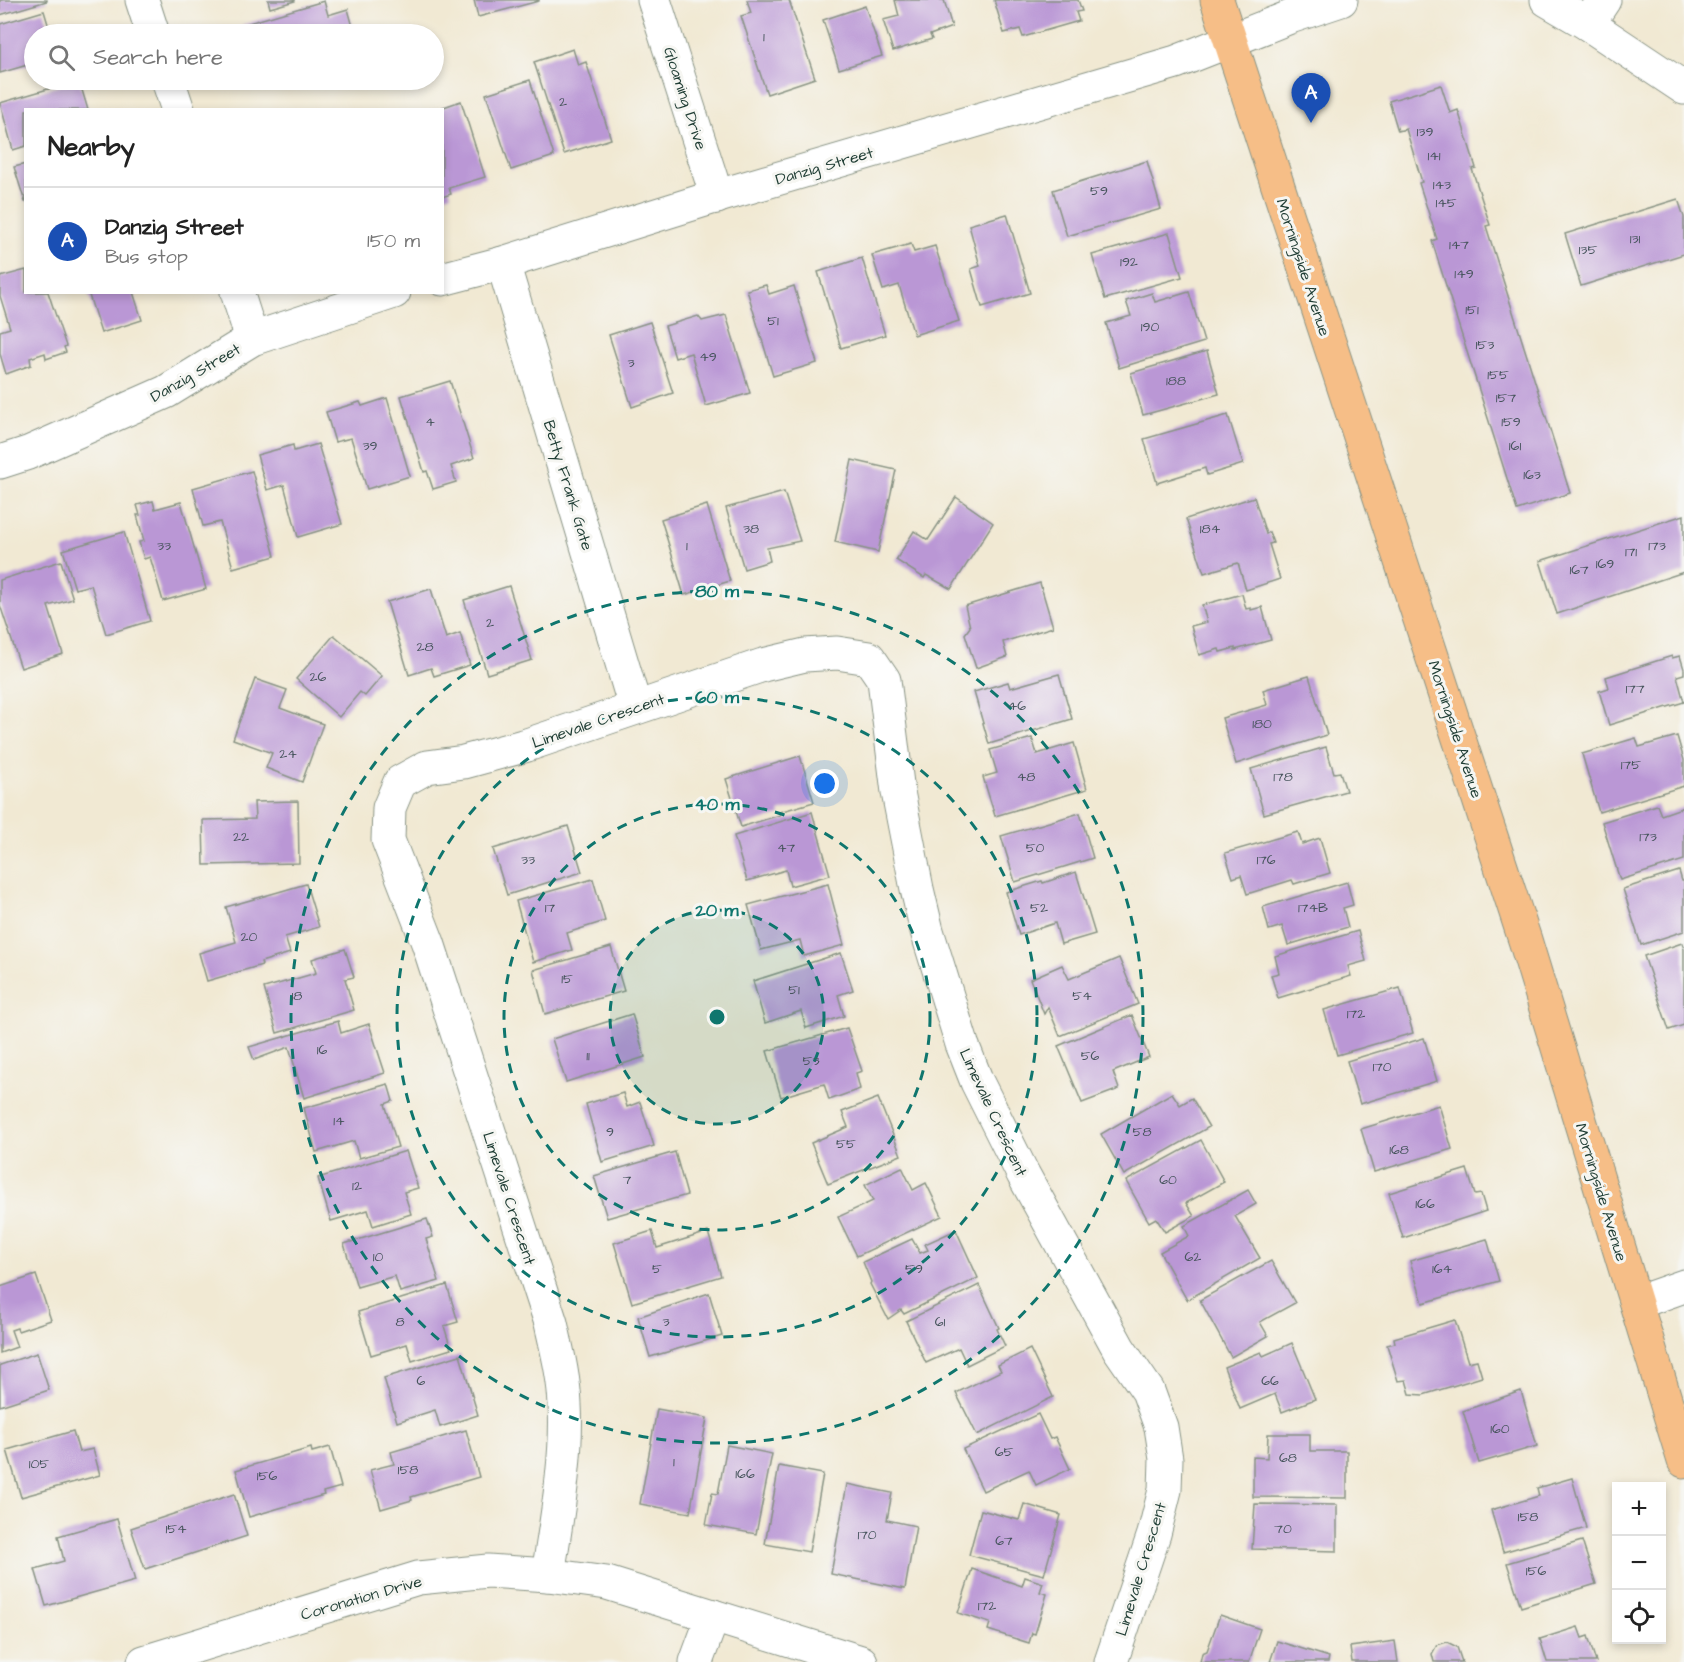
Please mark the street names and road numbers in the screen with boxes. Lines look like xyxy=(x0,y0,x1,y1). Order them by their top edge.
street label: Gloaming Drive xyxy=(657,44,712,153)
street label: Danzig Street xyxy=(773,141,877,191)
street label: Morningside Avenue xyxy=(1269,196,1336,340)
street label: Danzig Street xyxy=(146,338,246,408)
street label: Betty Frank Gate xyxy=(537,418,598,554)
street label: Morningside Avenue xyxy=(1421,658,1488,802)
street label: Limevale Crescent xyxy=(529,688,668,754)
street label: Limevale Crescent xyxy=(954,1045,1033,1180)
street label: Morningside Avenue xyxy=(1569,1120,1633,1265)
street label: Limevale Crescent xyxy=(477,1129,541,1268)
street label: Limevale Crescent xyxy=(1110,1499,1172,1639)
street label: Coronation Drive xyxy=(298,1570,425,1626)

